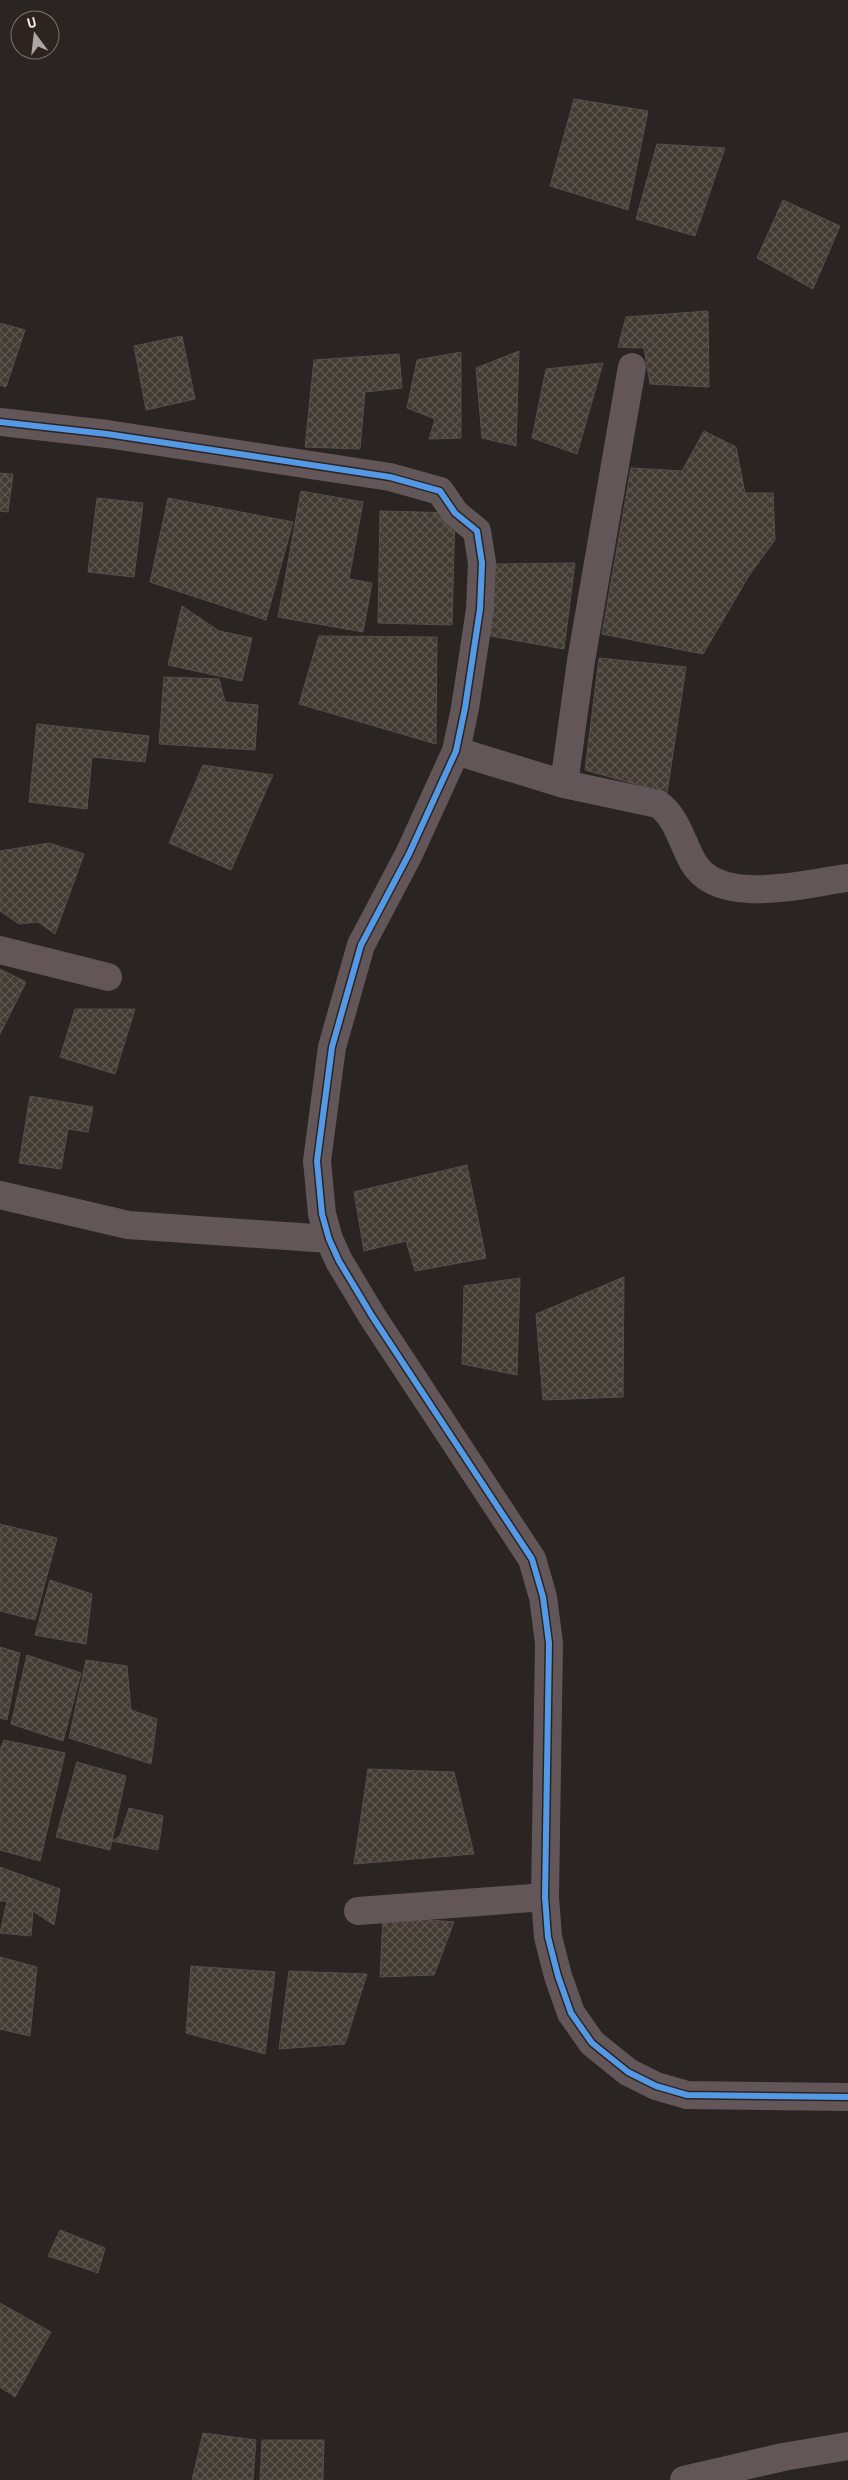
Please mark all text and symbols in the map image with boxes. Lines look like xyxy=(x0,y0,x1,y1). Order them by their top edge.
north arrow xyxy=(10,10,60,60)
text: U xyxy=(25,13,38,32)

